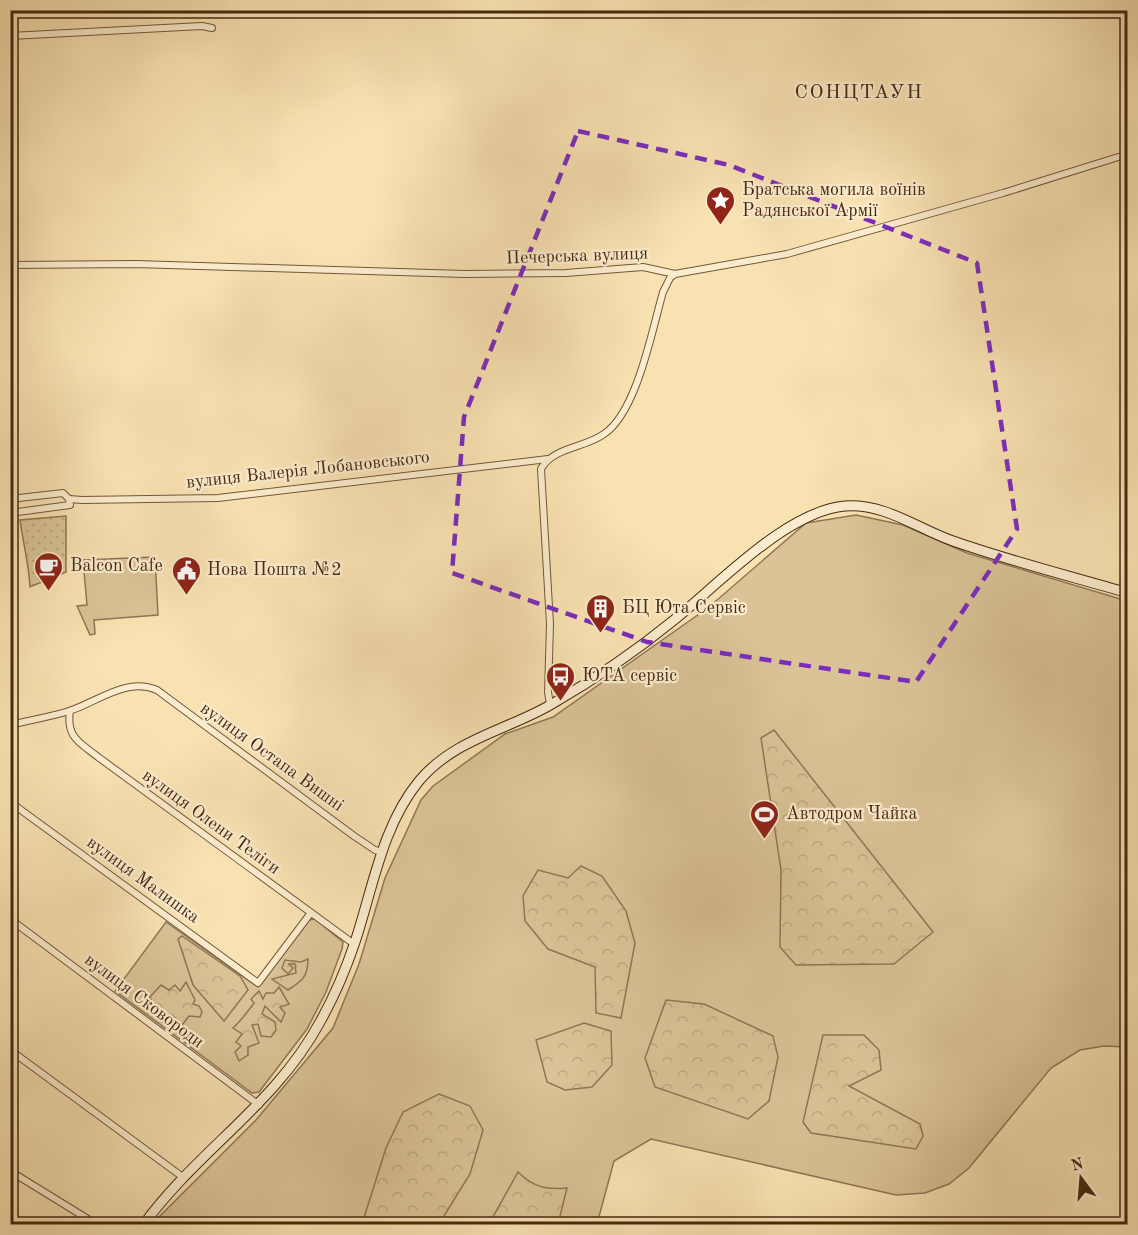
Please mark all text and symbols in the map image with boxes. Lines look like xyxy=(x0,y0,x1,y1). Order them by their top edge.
district label: СОНЦТАУН xyxy=(795,83,923,103)
place label: Братська могила воїнів Радянської Армії xyxy=(742,181,926,220)
place icon: Братська могила воїнів Радянської Армії xyxy=(705,184,737,226)
street label: Печерська вулиця xyxy=(505,245,649,267)
street label: вулиця Валерія Лобановського xyxy=(185,448,431,492)
cafe icon: Balcon Cafe xyxy=(33,550,65,592)
public building icon: Нова Пошта №2 xyxy=(170,554,202,596)
place label: Balcon Cafe xyxy=(70,557,163,575)
place label: Нова Пошта №2 xyxy=(207,561,342,579)
building icon: БЦ Юта Сервіс xyxy=(585,592,617,634)
place label: БЦ Юта Сервіс xyxy=(622,599,746,617)
bus stop icon: ЮТА сервіс xyxy=(545,660,577,702)
place label: ЮТА сервіс xyxy=(582,667,677,685)
street label: вулиця Остапа Вишні xyxy=(197,699,347,815)
street label: вулиця Олени Теліги xyxy=(139,766,283,878)
sports icon: Автодром Чайка xyxy=(749,798,781,840)
place label: Автодром Чайка xyxy=(786,805,918,823)
street label: вулиця Малишка xyxy=(83,833,203,927)
street label: вулиця Сковороди xyxy=(81,950,207,1052)
north arrow xyxy=(1051,1148,1111,1208)
text: N xyxy=(1069,1156,1086,1175)

